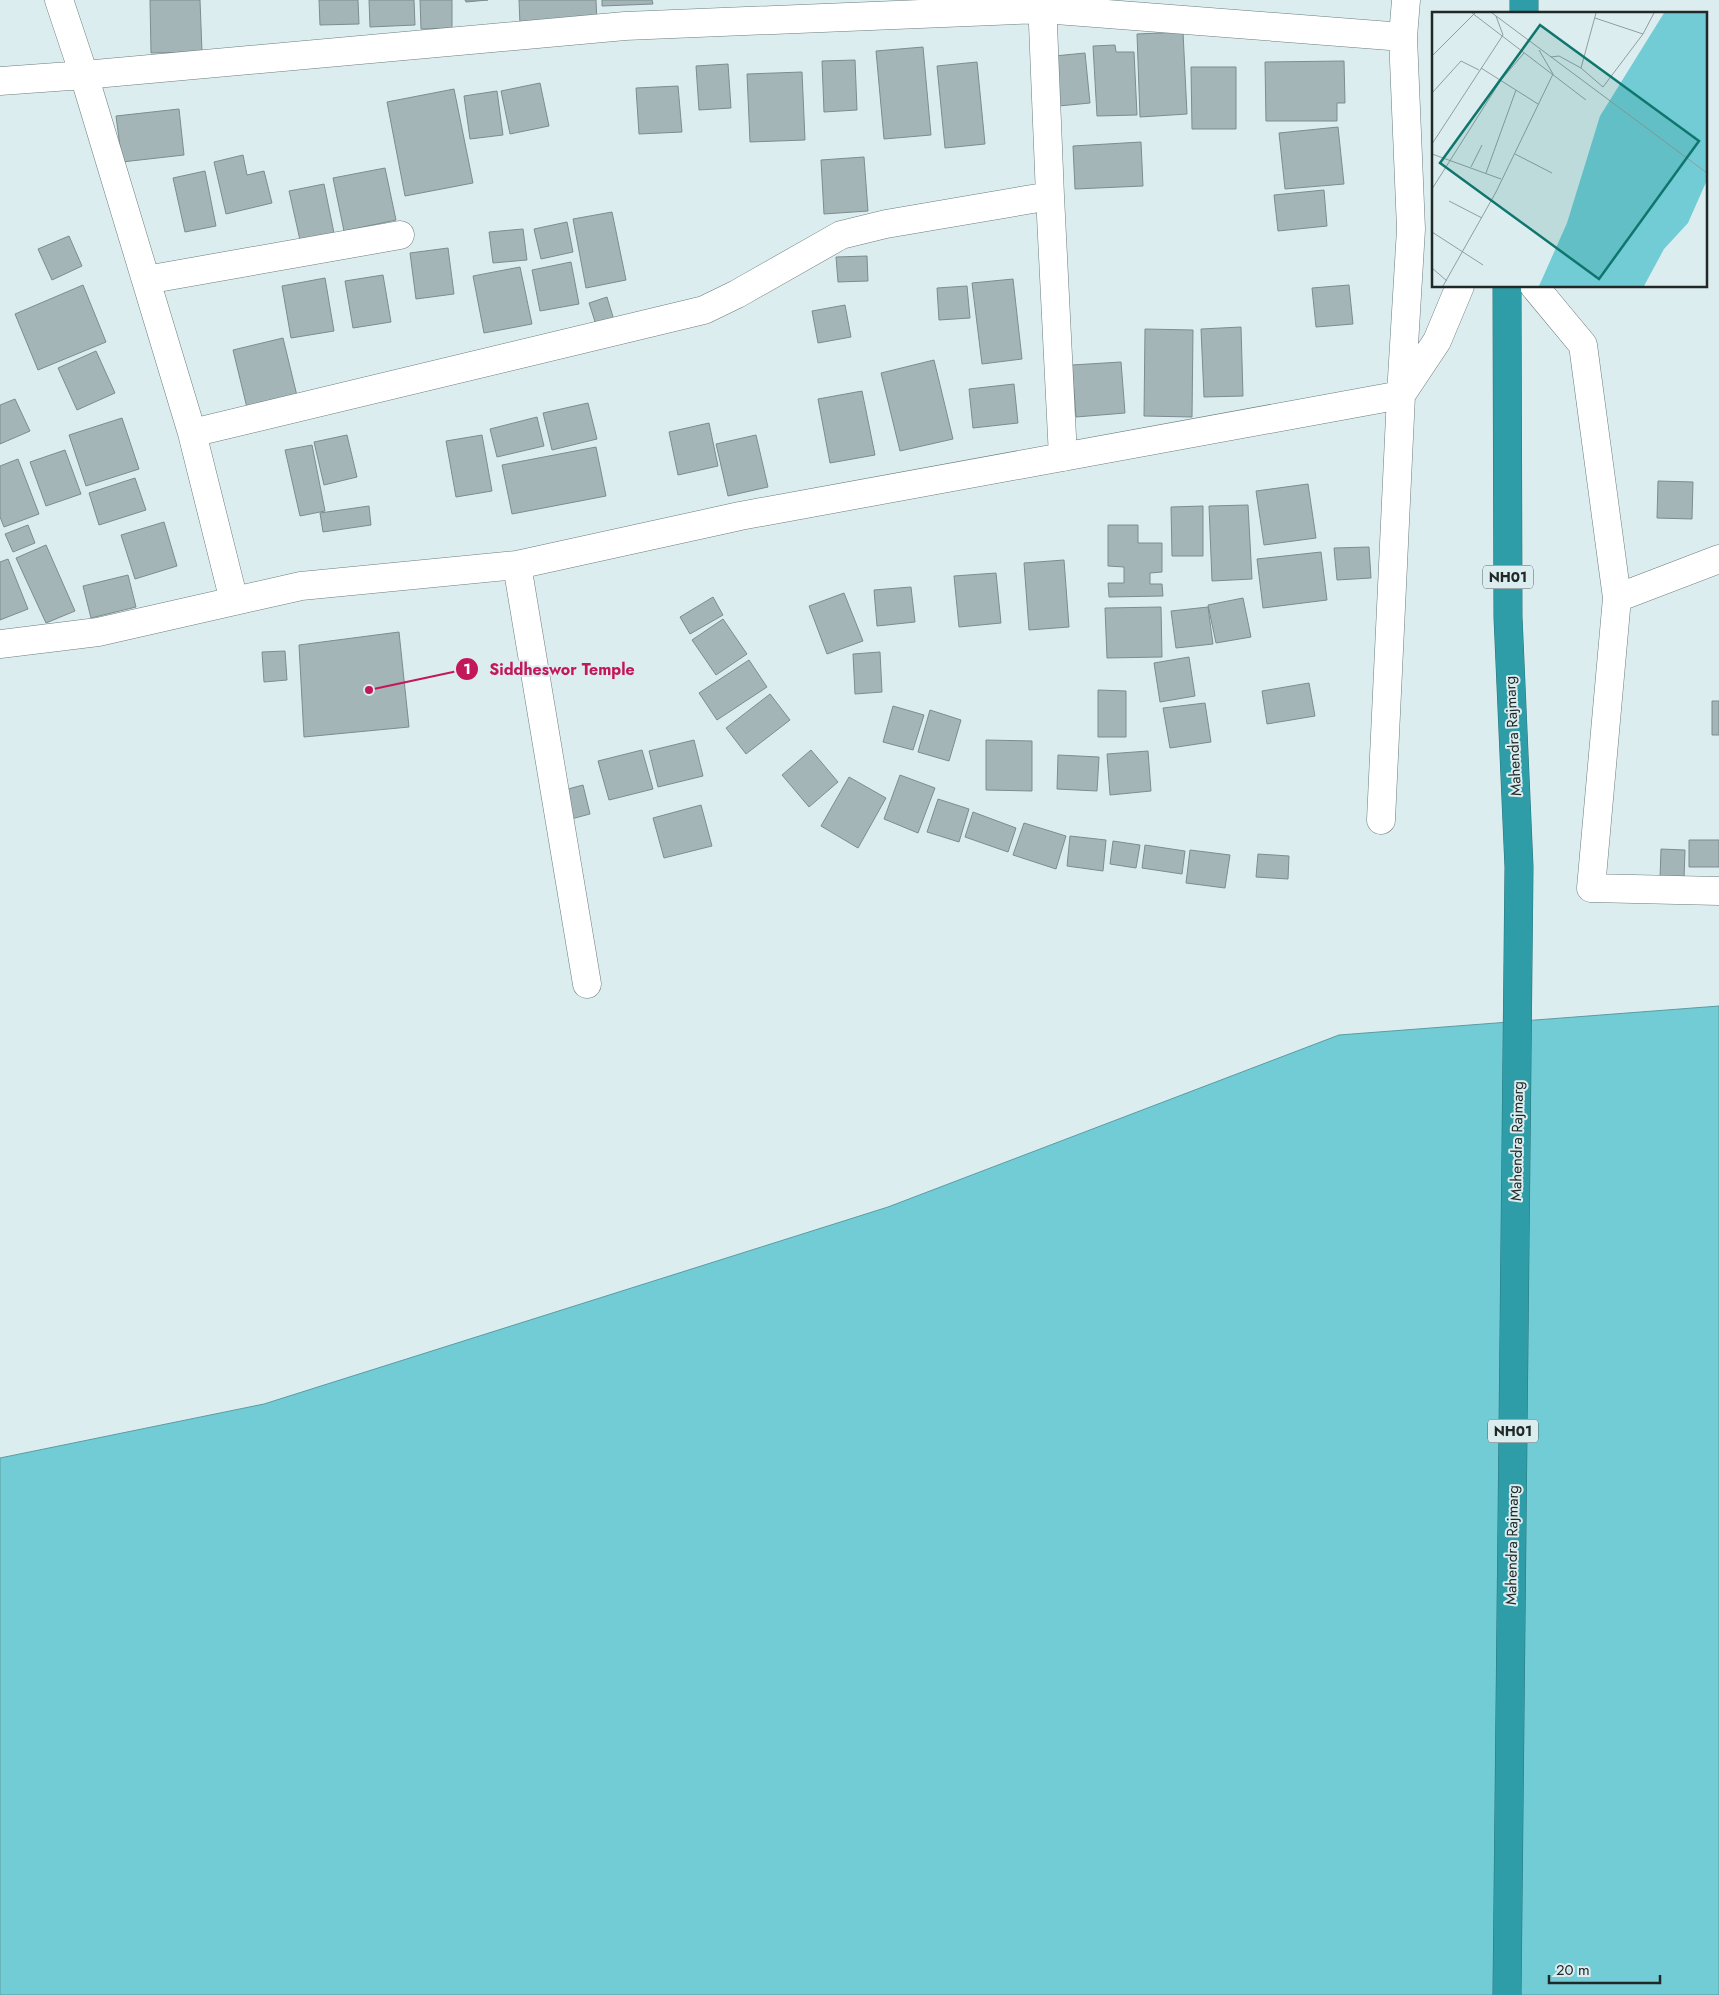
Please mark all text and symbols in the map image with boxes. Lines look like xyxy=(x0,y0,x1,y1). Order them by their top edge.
inset map xyxy=(1432,12,1706,288)
road number: NH01 xyxy=(1483,566,1533,588)
callout: Siddheswor Temple xyxy=(455,654,645,685)
text: 1 xyxy=(463,658,471,680)
text: Siddheswor Temple xyxy=(489,658,635,681)
street label: Mahendra Rajmarg xyxy=(1499,675,1527,797)
street label: Mahendra Rajmarg xyxy=(1505,1081,1529,1201)
road number: NH01 xyxy=(1488,1420,1538,1442)
street label: Mahendra Rajmarg xyxy=(1500,1485,1524,1605)
scale bar xyxy=(1549,1952,1660,1984)
text: 20 m xyxy=(1556,1959,1590,1981)

